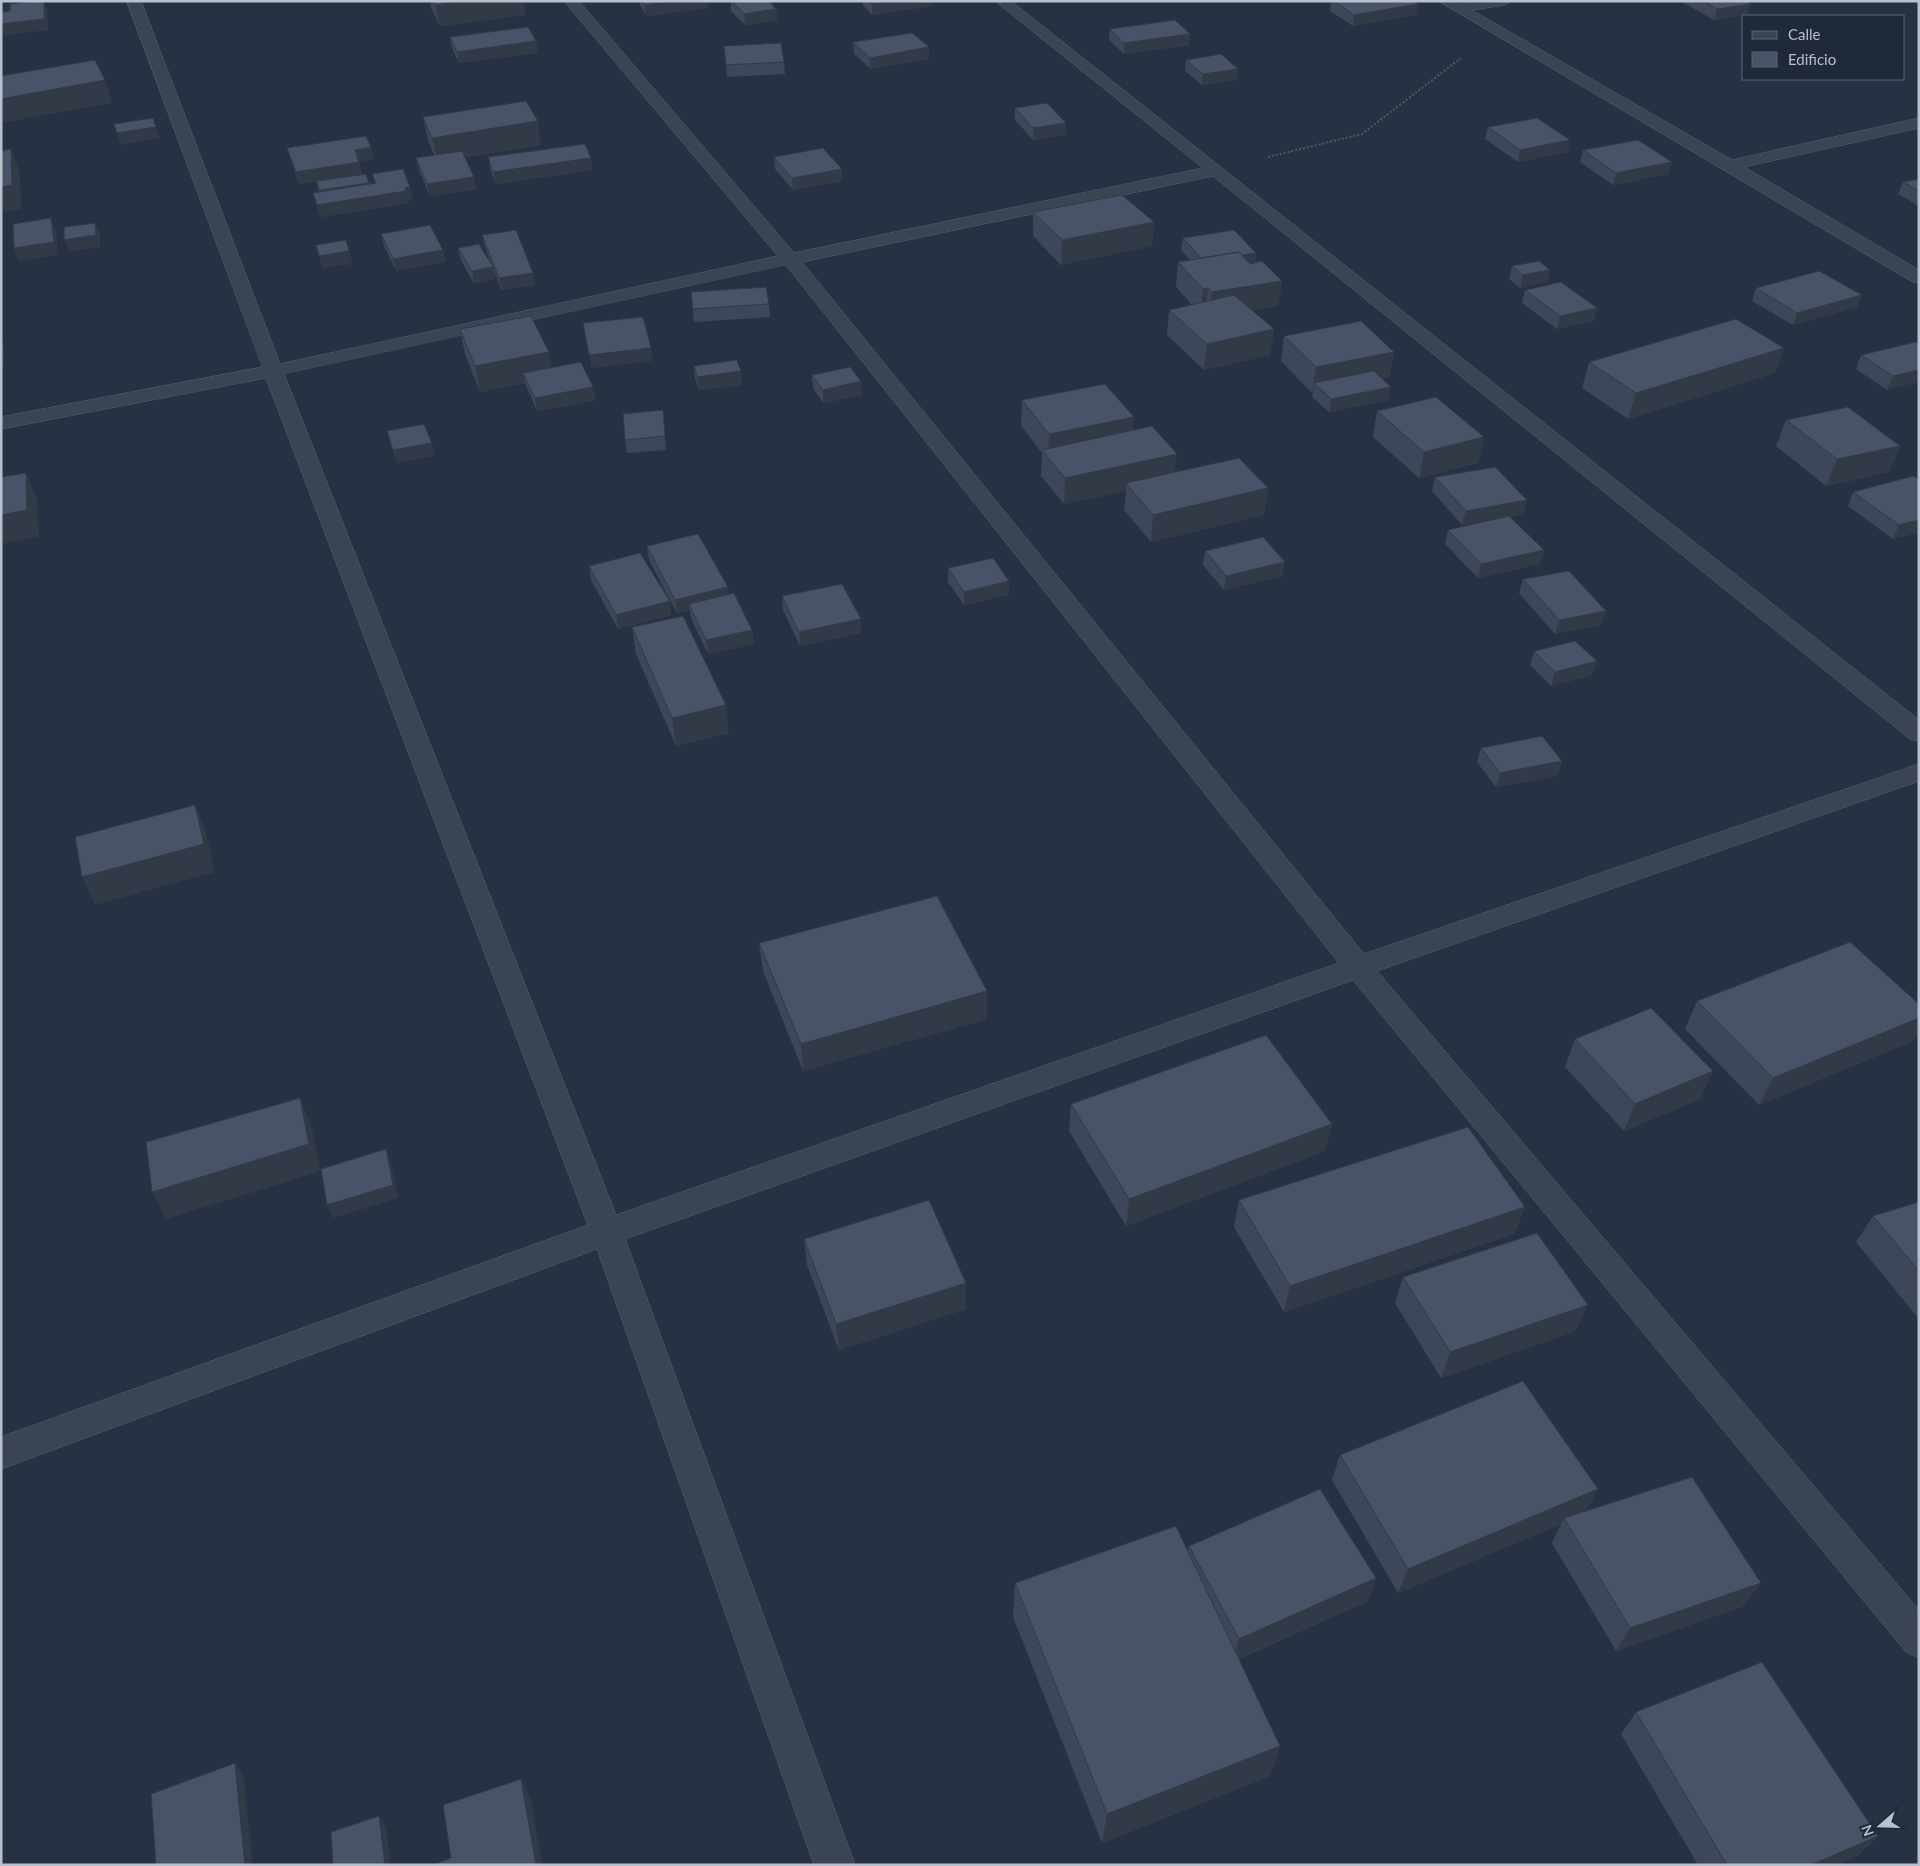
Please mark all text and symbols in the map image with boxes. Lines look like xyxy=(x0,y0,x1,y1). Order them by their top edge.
legend xyxy=(1742,15,1905,80)
text: Calle xyxy=(1788,25,1821,43)
text: Edificio xyxy=(1788,50,1836,68)
north arrow xyxy=(1855,1801,1905,1851)
text: N xyxy=(1857,1823,1877,1839)

